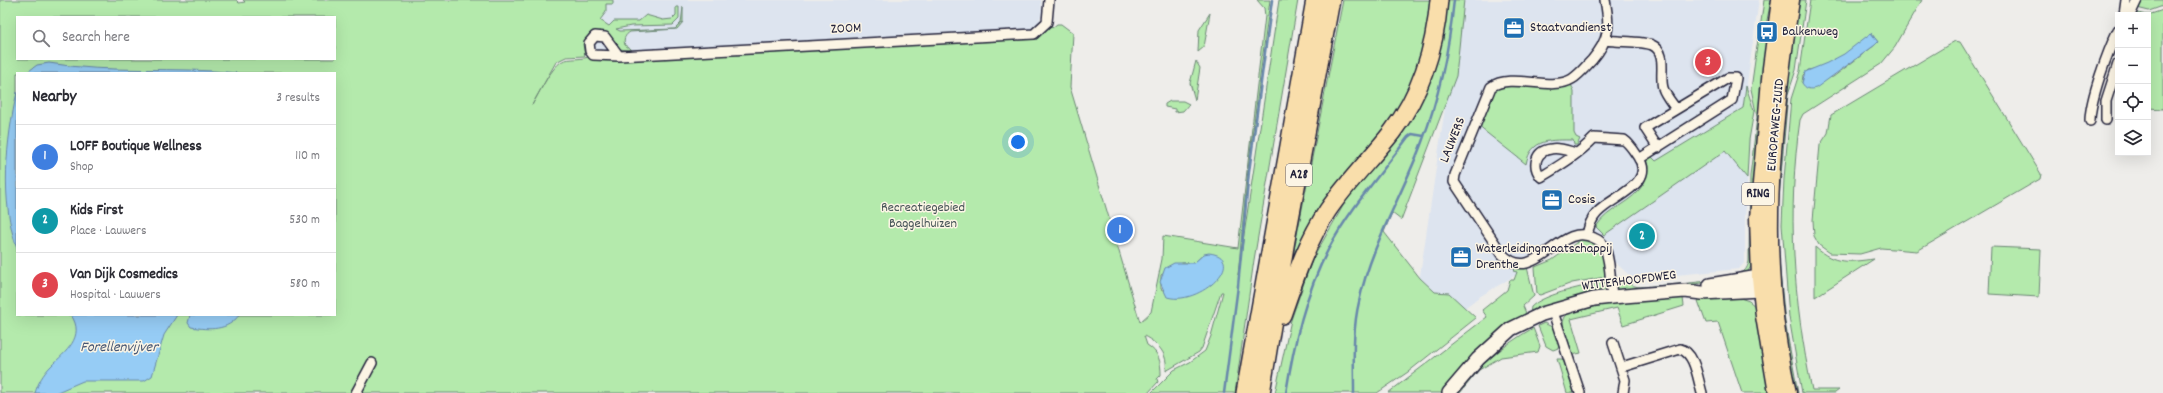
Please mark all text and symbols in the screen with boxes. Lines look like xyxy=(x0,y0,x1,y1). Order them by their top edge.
map controls xyxy=(2115,12,2151,156)
button: + xyxy=(2115,12,2151,48)
office icon: Staatvandienst xyxy=(1501,15,1527,41)
search box xyxy=(16,16,336,60)
street label: ZOOM xyxy=(830,18,862,40)
place label: Staatvandienst xyxy=(1530,18,1611,38)
bus stop icon: Balkenweg xyxy=(1754,19,1780,45)
place label: Balkenweg xyxy=(1782,22,1838,42)
icon: search xyxy=(30,27,52,49)
text: Search here xyxy=(62,27,130,49)
pin: 3 xyxy=(1695,47,1721,77)
button: − xyxy=(2115,48,2151,84)
street label: EUROPAWEG-ZUID xyxy=(1762,78,1790,172)
button: locate xyxy=(2115,84,2151,120)
text: Nearby xyxy=(32,86,76,110)
text: 3 results xyxy=(276,89,320,108)
street label: LAUWERS xyxy=(1435,114,1471,166)
button: layers xyxy=(2115,120,2151,156)
your location xyxy=(1008,132,1028,152)
text: LOFF Boutique Wellness xyxy=(70,136,202,158)
text: 1 xyxy=(44,147,46,166)
text: 110 m xyxy=(295,147,320,166)
text: Shop xyxy=(70,158,93,177)
road number: A28 xyxy=(1286,164,1312,186)
road number: RING xyxy=(1742,183,1774,205)
office icon: Cosis xyxy=(1539,187,1565,213)
place label: Cosis xyxy=(1568,190,1596,210)
park label: Recreatiegebied Baggelhuizen xyxy=(881,198,965,234)
text: Kids First xyxy=(70,200,123,222)
text: 2 xyxy=(42,211,48,230)
text: 530 m xyxy=(289,211,320,230)
pin: 1 xyxy=(1107,215,1133,245)
pin: 2 xyxy=(1629,221,1655,251)
text: Place · Lauwers xyxy=(70,222,146,241)
place label: Waterleidingmaatschappij Drenthe xyxy=(1476,239,1612,275)
office icon: Waterleidingmaatschappij Drenthe xyxy=(1448,244,1474,270)
text: Van Dijk Cosmedics xyxy=(70,264,178,286)
street label: WITTERHOOFDWEG xyxy=(1581,265,1677,297)
text: 3 xyxy=(42,275,48,294)
text: 580 m xyxy=(290,275,320,294)
text: Hospital · Lauwers xyxy=(70,286,161,305)
water label: Forellenvijver xyxy=(80,337,159,359)

